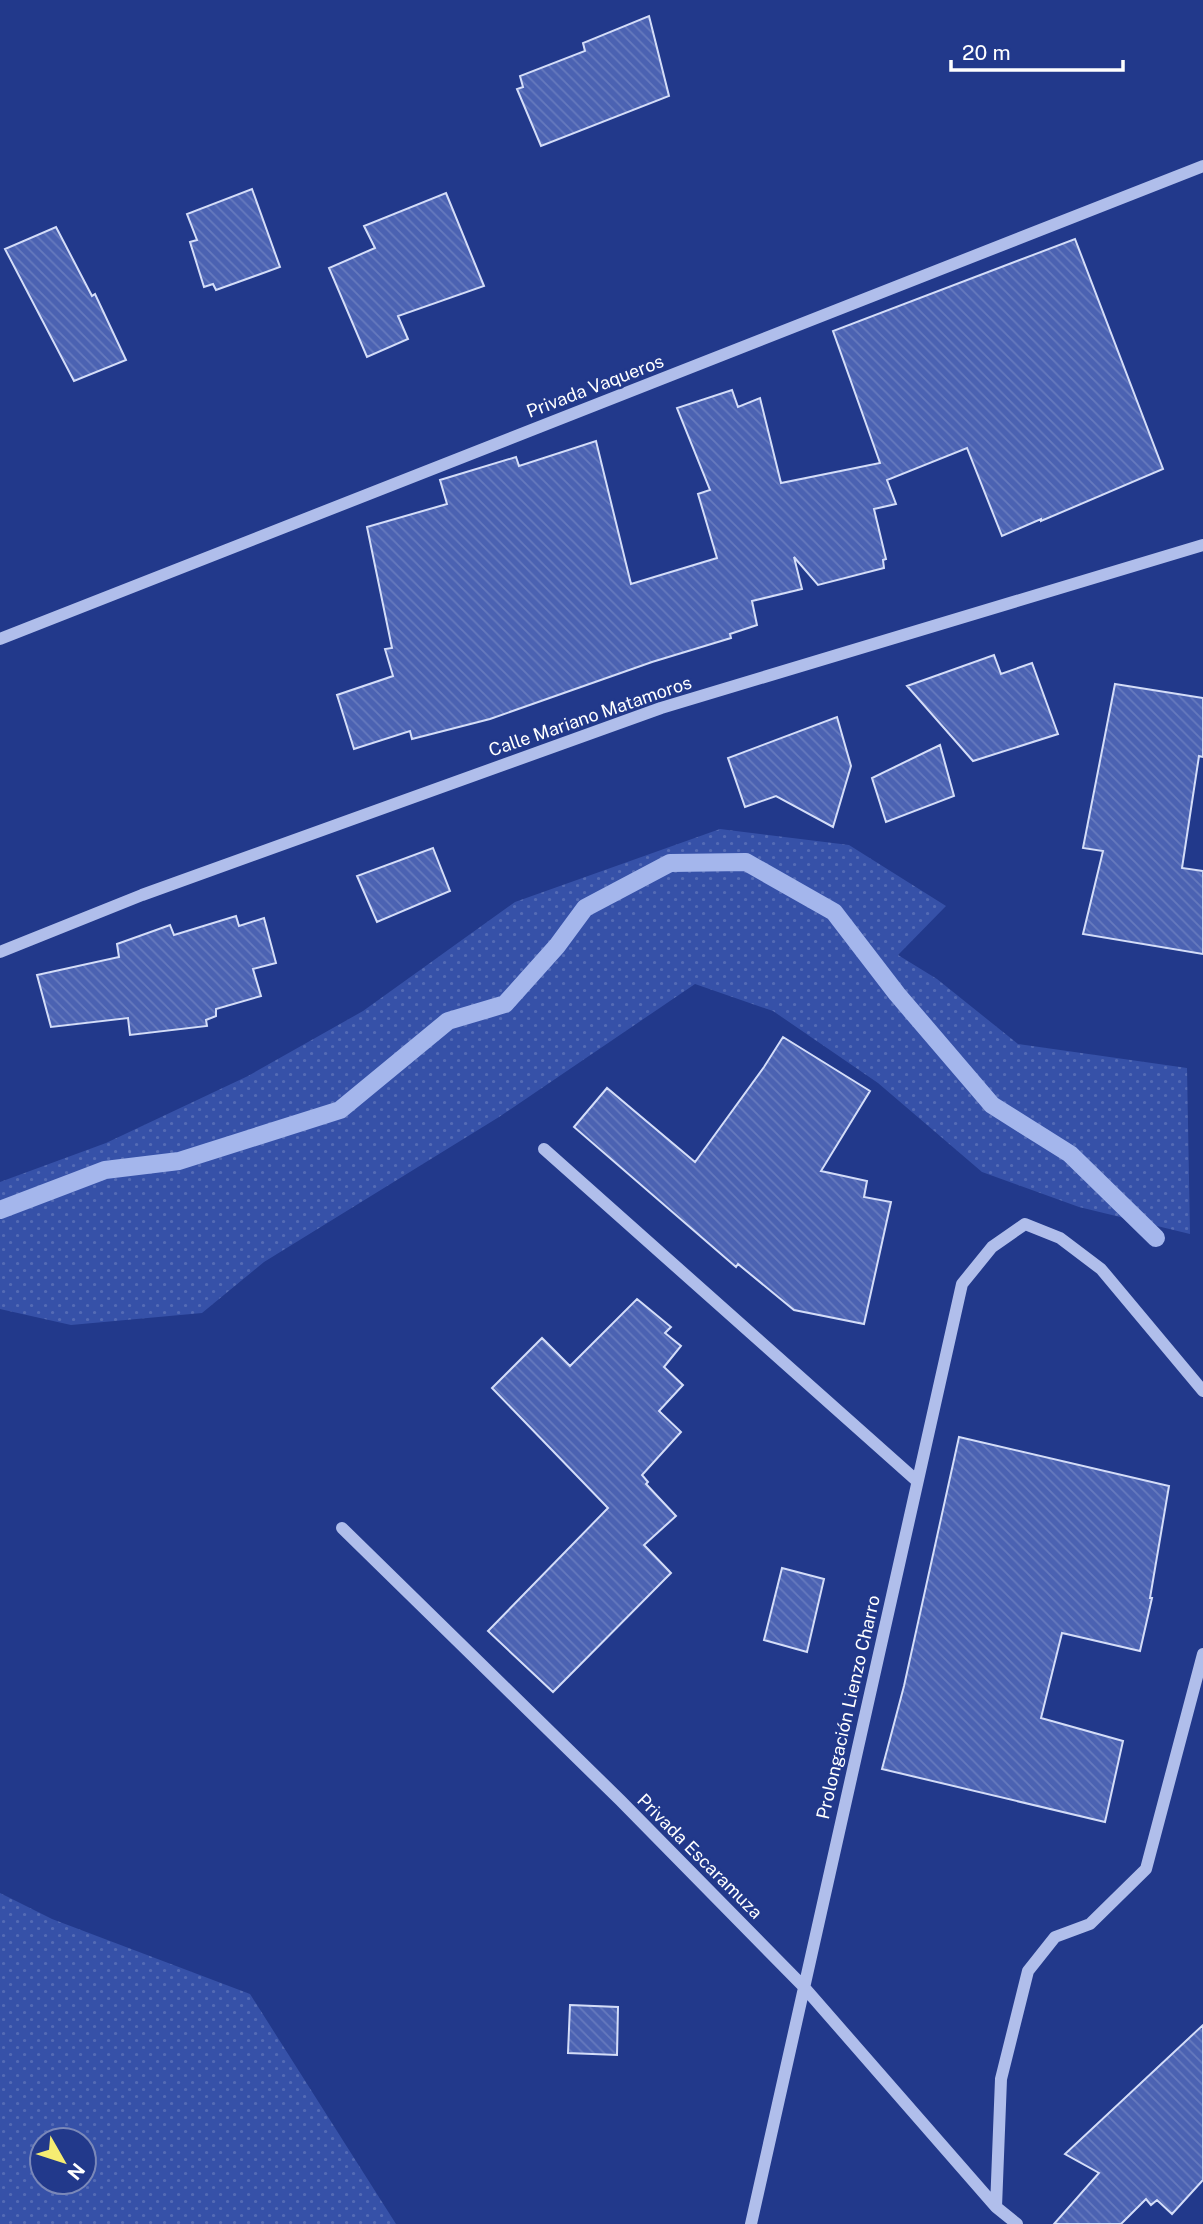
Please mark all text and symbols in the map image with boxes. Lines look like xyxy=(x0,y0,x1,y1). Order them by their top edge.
scale bar xyxy=(951,28,1122,72)
text: 20 m xyxy=(962,40,1011,65)
street label: Privada Vaqueros xyxy=(523,350,667,422)
street label: Calle Mariano Matamoros xyxy=(486,671,694,761)
street label: Prolongación Lienzo Charro xyxy=(812,1593,884,1821)
street label: Privada Escaramuza xyxy=(633,1789,767,1923)
north arrow xyxy=(28,2126,98,2196)
text: N xyxy=(63,2159,89,2184)

